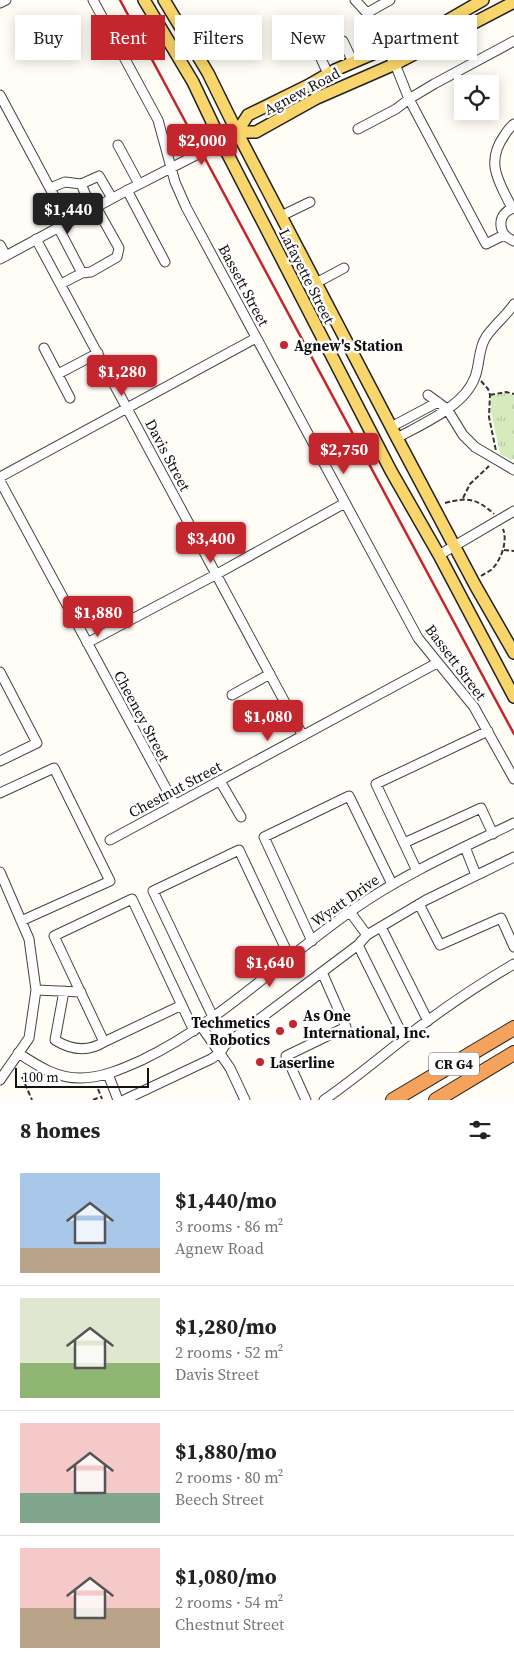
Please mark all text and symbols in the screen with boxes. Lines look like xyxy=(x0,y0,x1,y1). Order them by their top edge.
chip: Buy xyxy=(15,15,81,60)
chip: Rent xyxy=(91,15,165,60)
chip: Filters xyxy=(175,15,262,60)
chip: New xyxy=(272,15,344,60)
chip: Apartment xyxy=(354,15,477,60)
street label: Agnew Road xyxy=(260,62,344,120)
map controls xyxy=(454,75,499,120)
button: locate xyxy=(454,75,499,120)
pin: $2,000 xyxy=(161,124,243,166)
text: $2,000 xyxy=(178,129,226,151)
pin: $1,440 xyxy=(27,192,109,235)
text: $1,440 xyxy=(44,198,92,220)
street label: Lafayette Street xyxy=(274,225,340,327)
street label: Bassett Street xyxy=(214,240,274,330)
place label: Agnew's Station xyxy=(294,335,403,356)
marker: Agnew's Station xyxy=(278,339,290,351)
pin: $1,280 xyxy=(81,354,163,397)
text: $1,280 xyxy=(98,360,146,382)
street label: Davis Street xyxy=(140,415,196,495)
pin: $2,750 xyxy=(303,432,385,475)
text: $2,750 xyxy=(320,438,368,460)
pin: $3,400 xyxy=(170,522,252,564)
text: $3,400 xyxy=(187,527,235,549)
pin: $1,880 xyxy=(57,596,139,638)
text: $1,880 xyxy=(74,601,122,623)
street label: Bassett Street xyxy=(421,620,492,704)
street label: Cheeney Street xyxy=(109,667,175,765)
pin: $1,080 xyxy=(227,700,309,742)
text: $1,080 xyxy=(244,705,292,727)
street label: Chestnut Street xyxy=(125,756,225,822)
street label: Wyatt Drive xyxy=(307,869,383,931)
pin: $1,640 xyxy=(229,946,311,988)
text: $1,640 xyxy=(246,951,294,973)
place label: As One International, Inc. xyxy=(303,1005,430,1043)
place label: Techmetics Robotics xyxy=(191,1012,270,1050)
marker: As One International, Inc. xyxy=(287,1018,299,1030)
marker: Techmetics Robotics xyxy=(274,1025,286,1037)
place label: Laserline xyxy=(270,1052,335,1073)
road number: CR G4 xyxy=(429,1052,479,1076)
marker: Laserline xyxy=(254,1056,266,1068)
scale bar xyxy=(15,1065,149,1088)
text: 100 m xyxy=(22,1067,59,1087)
text: 8 homes xyxy=(20,1116,100,1145)
icon: filters xyxy=(466,1116,494,1144)
text: $1,440/mo xyxy=(175,1186,277,1215)
icon: home xyxy=(60,1193,120,1253)
text: 3 rooms · 86 m² xyxy=(175,1215,283,1237)
text: Agnew Road xyxy=(175,1237,264,1259)
text: $1,280/mo xyxy=(175,1312,277,1341)
icon: home xyxy=(60,1318,120,1378)
text: 2 rooms · 52 m² xyxy=(175,1341,283,1363)
text: Davis Street xyxy=(175,1363,259,1385)
text: $1,880/mo xyxy=(175,1437,277,1466)
icon: home xyxy=(60,1443,120,1503)
text: 2 rooms · 80 m² xyxy=(175,1466,283,1488)
text: Beech Street xyxy=(175,1488,264,1510)
text: $1,080/mo xyxy=(175,1562,277,1591)
icon: home xyxy=(60,1568,120,1628)
text: 2 rooms · 54 m² xyxy=(175,1591,283,1613)
text: Chestnut Street xyxy=(175,1613,284,1635)

